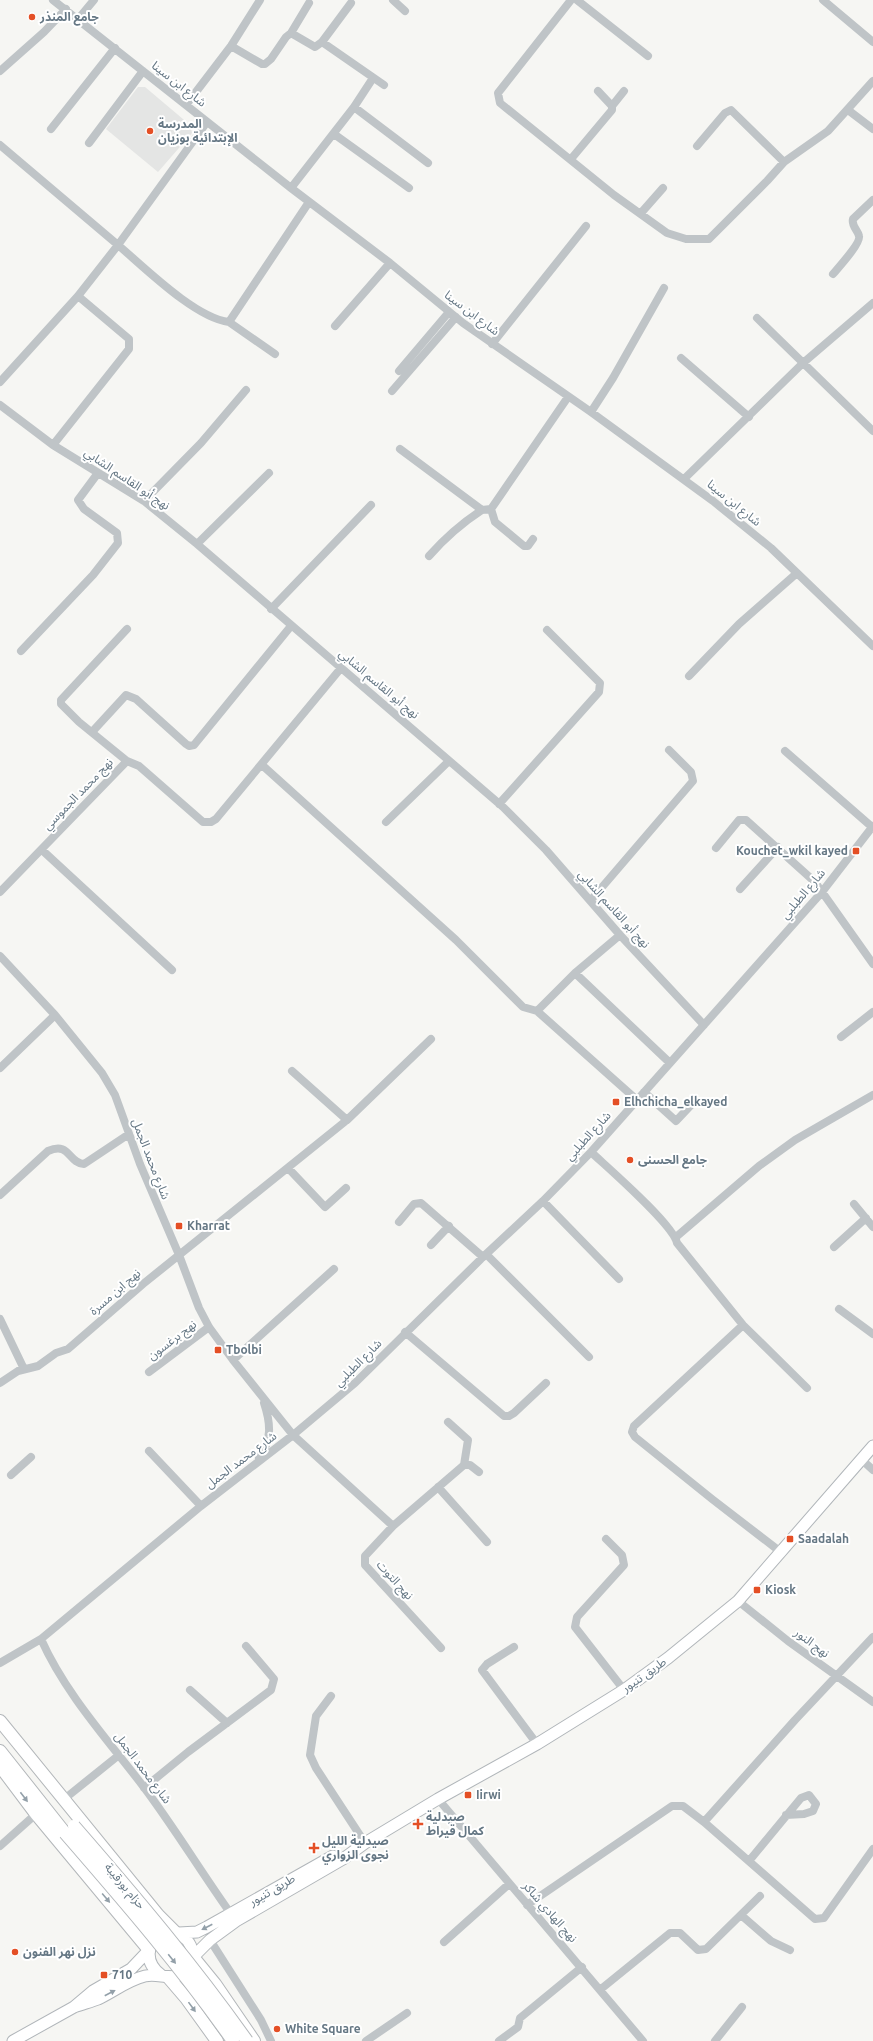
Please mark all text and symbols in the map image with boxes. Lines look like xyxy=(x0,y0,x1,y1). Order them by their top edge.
place label: جامع المنذر xyxy=(39,10,99,26)
marker: جامع المنذر xyxy=(27,12,37,22)
street label: شارع ابن سينا xyxy=(148,58,209,111)
place label: المدرسة الإبتدائية بوزيان xyxy=(158,117,238,147)
marker: المدرسة الإبتدائية بوزيان xyxy=(145,126,155,136)
street label: شارع ابن سينا xyxy=(441,288,502,340)
street label: نهج أبو القاسم الشابي xyxy=(80,445,173,515)
street label: شارع ابن سينا xyxy=(703,477,764,531)
street label: نهج أبو القاسم الشابي xyxy=(334,646,422,724)
street label: نهج محمد الجموسي xyxy=(40,755,118,835)
place label: Kouchet_wkil kayed xyxy=(736,844,848,858)
marker: Kouchet_wkil kayed xyxy=(851,846,861,856)
street label: شارع الطبلبي xyxy=(778,866,830,924)
street label: نهج أبو القاسم الشابي xyxy=(573,867,653,953)
place label: Elhchicha_elkayed xyxy=(624,1095,727,1109)
marker: Elhchicha_elkayed xyxy=(611,1097,621,1107)
street label: شارع الطبلبي xyxy=(562,1109,616,1165)
street label: شارع محمد الجمل xyxy=(127,1117,173,1202)
place label: جامع الحسنى xyxy=(638,1153,708,1169)
marker: جامع الحسنى xyxy=(625,1155,635,1165)
place label: Kharrat xyxy=(187,1219,230,1232)
marker: Kharrat xyxy=(174,1221,184,1231)
street label: نهج ابن مسرة xyxy=(87,1266,145,1319)
street label: نهج برغسون xyxy=(145,1317,200,1365)
street label: شارع الطبلبي xyxy=(331,1336,387,1392)
place label: Tbolbi xyxy=(226,1343,262,1356)
marker: Tbolbi xyxy=(213,1345,223,1355)
street label: شارع محمد الجمل xyxy=(203,1429,281,1493)
place label: Saadalah xyxy=(798,1532,849,1545)
marker: Saadalah xyxy=(785,1534,795,1544)
street label: نهج التوت xyxy=(372,1558,416,1604)
place label: Kiosk xyxy=(765,1583,796,1596)
marker: Kiosk xyxy=(752,1585,762,1595)
street label: نهج النور xyxy=(790,1625,832,1662)
street label: طريق تنيور xyxy=(618,1655,669,1697)
street label: شارع محمد الجمل xyxy=(110,1730,174,1808)
place label: Iirwi xyxy=(476,1788,501,1801)
marker: Iirwi xyxy=(463,1790,473,1800)
one-way arrow xyxy=(19,1792,28,1803)
place label: صيدلية كمال قيراط xyxy=(426,1810,485,1838)
marker: صيدلية كمال قيراط xyxy=(413,1819,423,1829)
place label: صيدلية الليل نجوى الزواري xyxy=(322,1834,389,1865)
marker: صيدلية الليل نجوى الزواري xyxy=(309,1843,319,1853)
street label: حزام بورقيبة xyxy=(100,1860,148,1913)
street label: طريق تنيور xyxy=(246,1871,298,1910)
street label: نهج الهادي شاكر xyxy=(517,1878,580,1947)
one-way arrow xyxy=(101,1893,110,1903)
one-way arrow xyxy=(201,1924,213,1930)
place label: نزل نهر الفنون xyxy=(23,1945,96,1959)
marker: نزل نهر الفنون xyxy=(10,1947,20,1957)
one-way arrow xyxy=(167,1954,176,1965)
place label: 710 xyxy=(112,1968,133,1981)
marker: 710 xyxy=(99,1970,109,1980)
one-way arrow xyxy=(104,1989,116,1996)
one-way arrow xyxy=(188,2002,196,2012)
place label: White Square xyxy=(285,2022,361,2035)
marker: White Square xyxy=(272,2024,282,2034)

